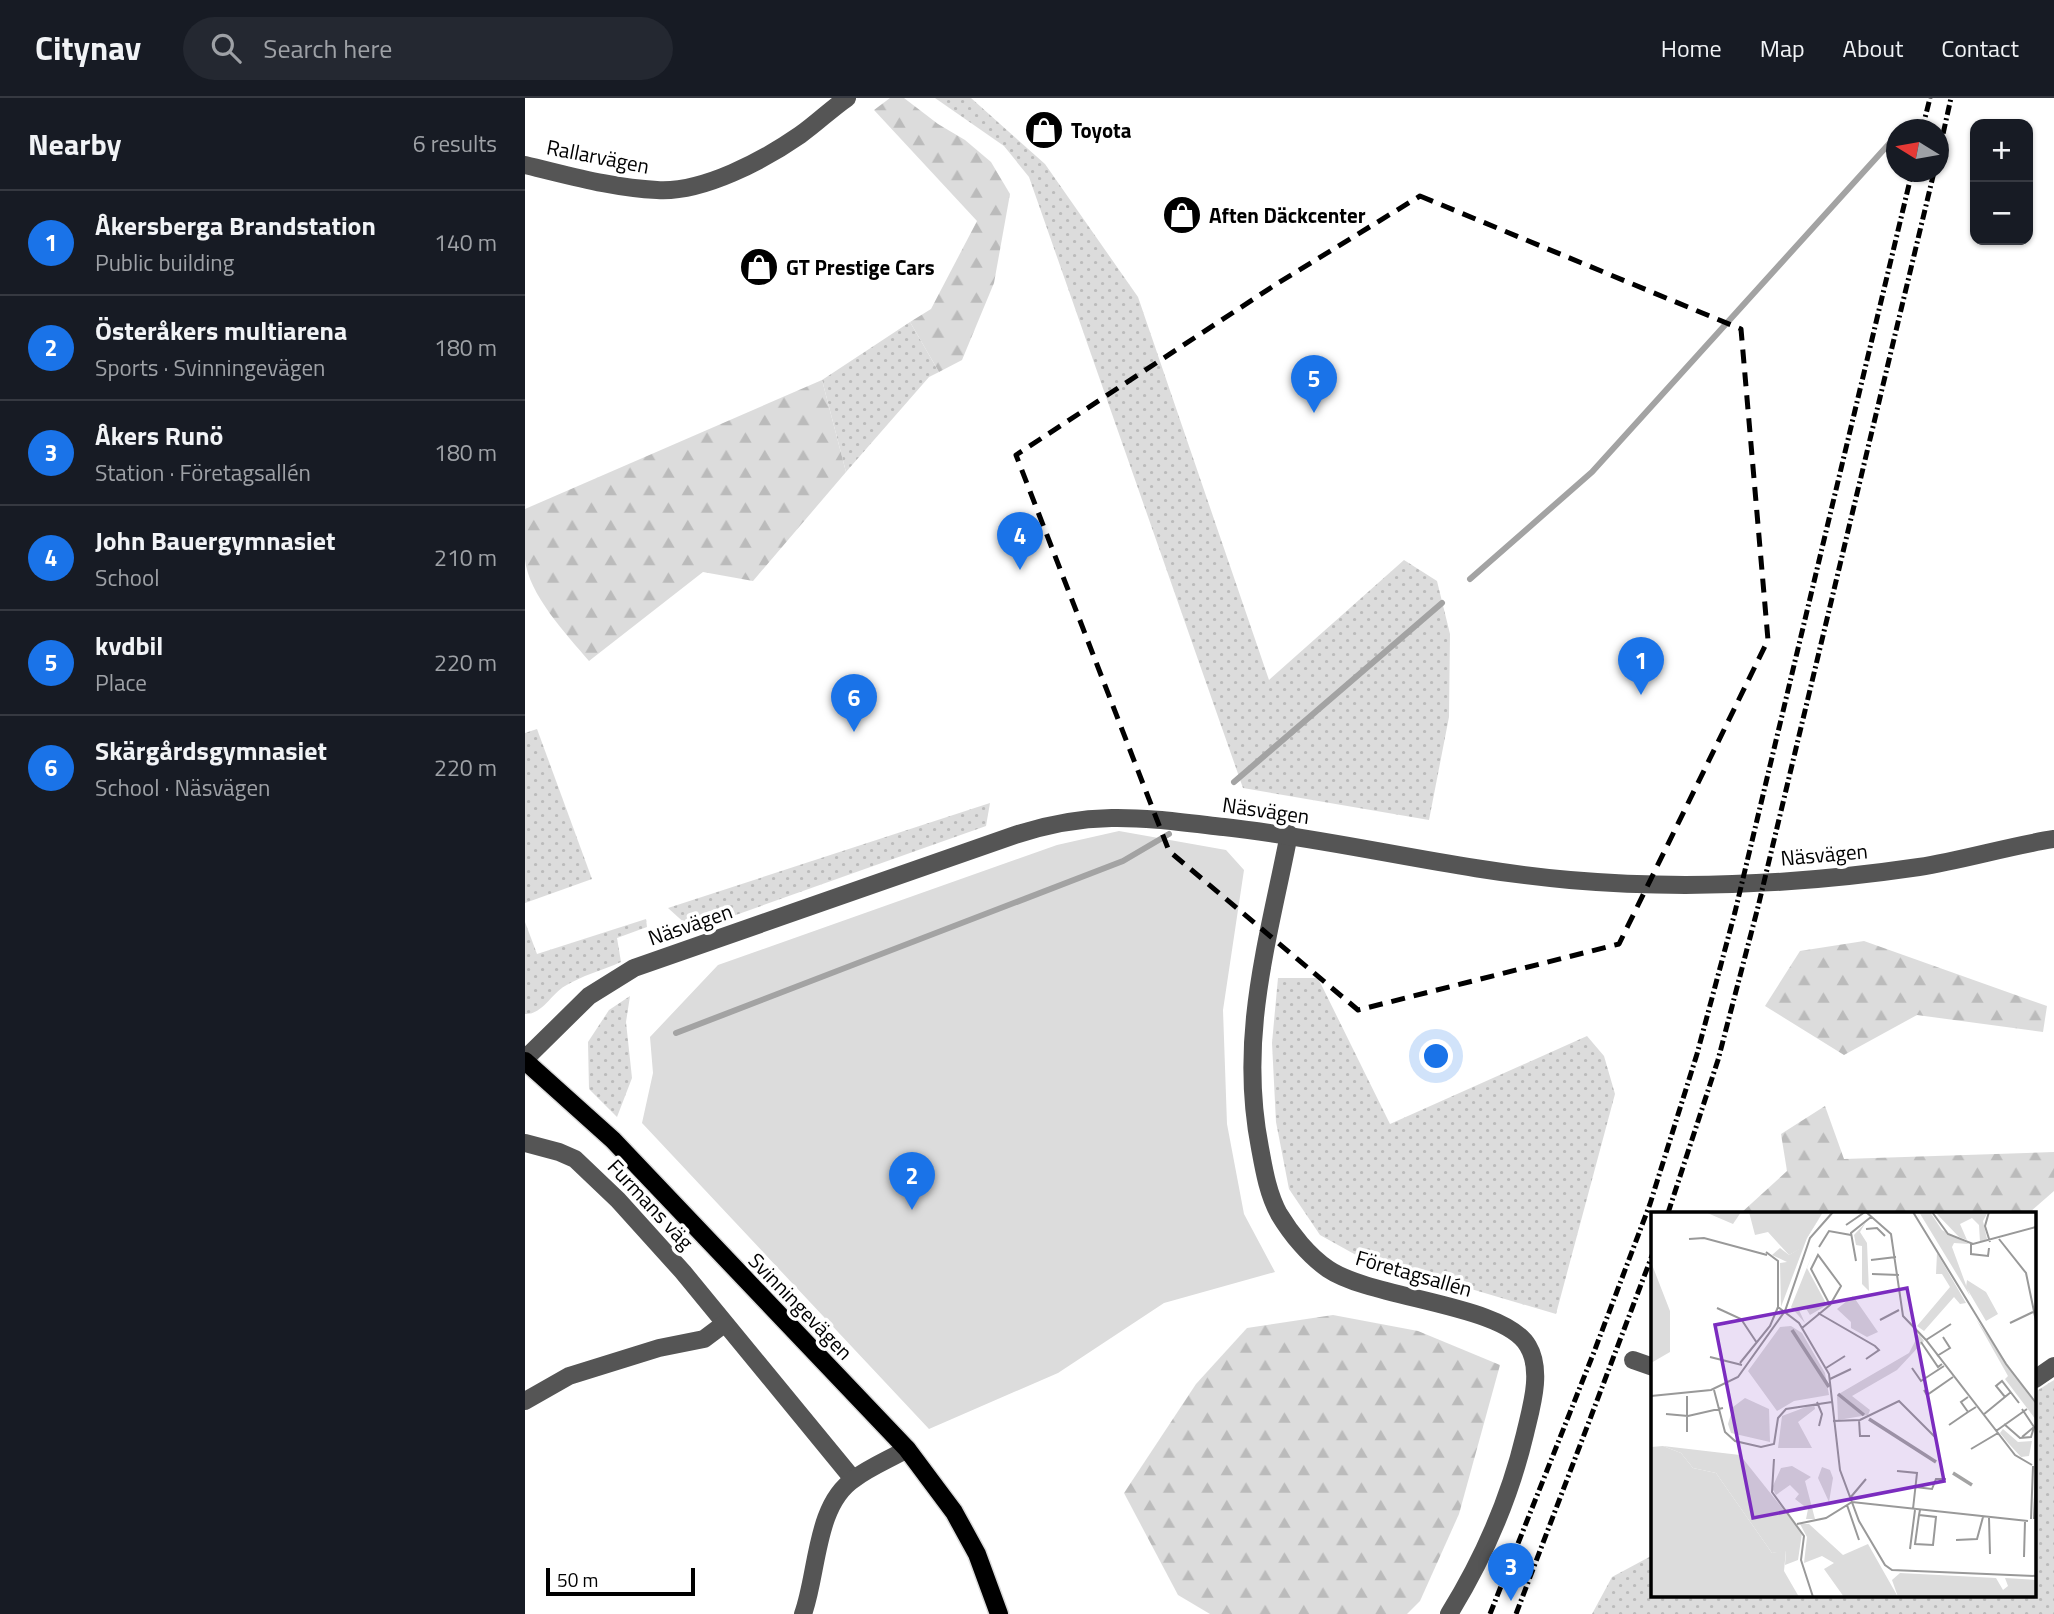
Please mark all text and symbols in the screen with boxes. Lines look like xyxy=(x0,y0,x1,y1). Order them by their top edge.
search box xyxy=(183,17,673,80)
text: Citynav xyxy=(35,23,141,73)
icon: search xyxy=(207,29,245,67)
text: Search here xyxy=(263,29,392,68)
text: Home xyxy=(1661,30,1722,66)
text: Map xyxy=(1760,30,1805,66)
text: About xyxy=(1843,30,1903,66)
text: Contact xyxy=(1941,30,2019,66)
shop icon: Toyota xyxy=(1023,109,1065,151)
place label: Toyota xyxy=(1071,114,1132,146)
north arrow xyxy=(1886,119,1949,182)
map controls xyxy=(1970,119,2033,245)
button: + xyxy=(1970,119,2033,182)
text: Nearby xyxy=(28,121,121,167)
text: 6 results xyxy=(413,126,497,161)
street label: Rallarvägen xyxy=(544,130,652,182)
button: − xyxy=(1970,182,2033,245)
shop icon: Aften Däckcenter xyxy=(1161,194,1203,236)
place label: Aften Däckcenter xyxy=(1209,199,1366,231)
text: Åkersberga Brandstation xyxy=(95,206,376,245)
text: 1 xyxy=(45,225,57,260)
text: 140 m xyxy=(434,225,497,260)
text: Public building xyxy=(95,245,234,280)
shop icon: GT Prestige Cars xyxy=(738,246,780,288)
place label: GT Prestige Cars xyxy=(786,251,935,283)
text: Österåkers multiarena xyxy=(95,311,347,350)
text: 2 xyxy=(45,330,57,365)
text: 180 m xyxy=(434,330,497,365)
text: Sports · Svinningevägen xyxy=(95,350,325,385)
pin: 5 xyxy=(1291,355,1337,413)
text: Åkers Runö xyxy=(95,416,223,455)
text: 3 xyxy=(45,435,57,470)
text: 180 m xyxy=(434,435,497,470)
text: Station · Företagsallén xyxy=(95,455,311,490)
pin: 4 xyxy=(997,512,1043,570)
text: John Bauergymnasiet xyxy=(95,521,336,560)
text: 4 xyxy=(45,540,57,575)
text: 210 m xyxy=(434,540,497,575)
text: School xyxy=(95,560,159,595)
text: kvdbil xyxy=(95,626,163,665)
pin: 1 xyxy=(1618,637,1664,695)
text: 5 xyxy=(45,645,57,680)
text: 220 m xyxy=(434,645,497,680)
text: Place xyxy=(95,665,147,700)
pin: 6 xyxy=(831,674,877,732)
text: Skärgårdsgymnasiet xyxy=(95,731,327,770)
text: 6 xyxy=(45,750,57,785)
text: 220 m xyxy=(434,750,497,785)
text: School · Näsvägen xyxy=(95,770,270,805)
street label: Näsvägen xyxy=(1220,788,1312,832)
street label: Näsvägen xyxy=(1779,834,1869,874)
street label: Näsvägen xyxy=(643,895,737,953)
your location xyxy=(1419,1039,1453,1073)
street label: Furmans väg xyxy=(600,1151,702,1257)
pin: 2 xyxy=(889,1152,935,1210)
inset map xyxy=(1651,1212,2037,1596)
street label: Företagsallén xyxy=(1352,1241,1476,1305)
street label: Svinningevägen xyxy=(741,1245,861,1367)
pin: 3 xyxy=(1488,1543,1534,1601)
scale bar xyxy=(546,1565,695,1597)
text: 50 m xyxy=(557,1565,598,1594)

